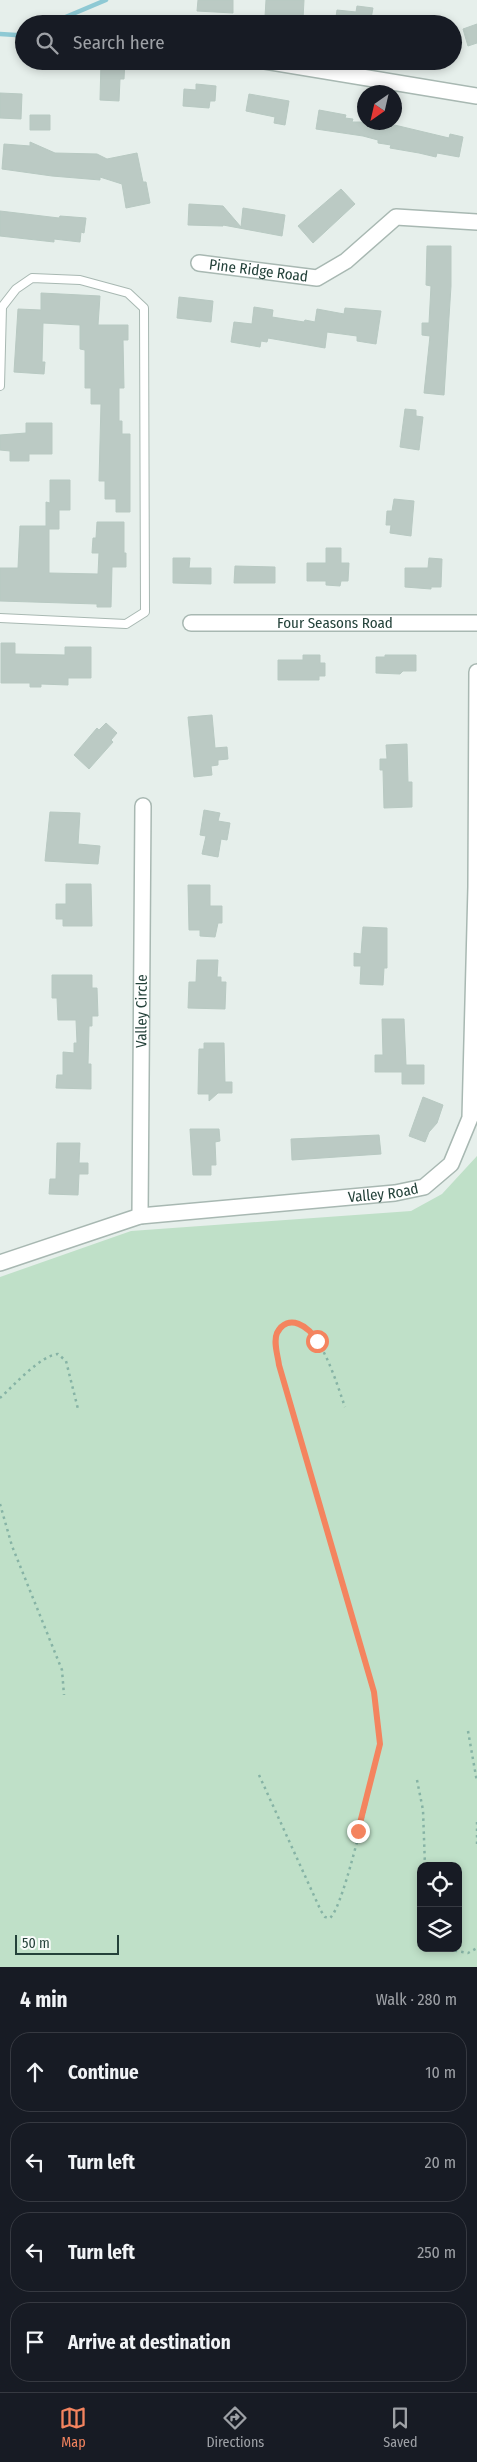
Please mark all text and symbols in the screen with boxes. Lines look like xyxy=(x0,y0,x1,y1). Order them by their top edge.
search box xyxy=(15,15,462,70)
icon: search xyxy=(33,29,61,57)
text: Search here xyxy=(73,31,165,54)
north arrow xyxy=(357,85,402,130)
street label: Pine Ridge Road xyxy=(208,255,309,286)
street label: Four Seasons Road xyxy=(277,614,393,632)
street label: Valley Circle xyxy=(132,974,151,1048)
street label: Valley Road xyxy=(347,1179,420,1206)
route start xyxy=(306,1330,329,1353)
route end xyxy=(347,1820,370,1843)
map controls xyxy=(417,1862,462,1952)
button: locate xyxy=(417,1862,462,1907)
button: layers xyxy=(417,1907,462,1952)
scale bar xyxy=(15,1932,119,1955)
text: 50 m xyxy=(22,1935,50,1952)
text: 4 min xyxy=(20,1987,68,2013)
text: Walk · 280 m xyxy=(376,1990,457,2009)
icon: ahead xyxy=(21,2058,49,2086)
text: Continue xyxy=(68,2061,139,2084)
text: 10 m xyxy=(425,2063,456,2082)
icon: left xyxy=(21,2148,49,2176)
text: Turn left xyxy=(68,2151,135,2174)
text: 20 m xyxy=(425,2153,456,2172)
icon: left xyxy=(21,2238,49,2266)
text: Turn left xyxy=(68,2241,135,2264)
text: 250 m xyxy=(417,2243,456,2262)
icon: arrive xyxy=(21,2328,49,2356)
text: Arrive at destination xyxy=(68,2331,231,2354)
tab: Map xyxy=(59,2404,87,2451)
tab: Directions xyxy=(206,2404,264,2451)
tab: Saved xyxy=(383,2404,418,2451)

